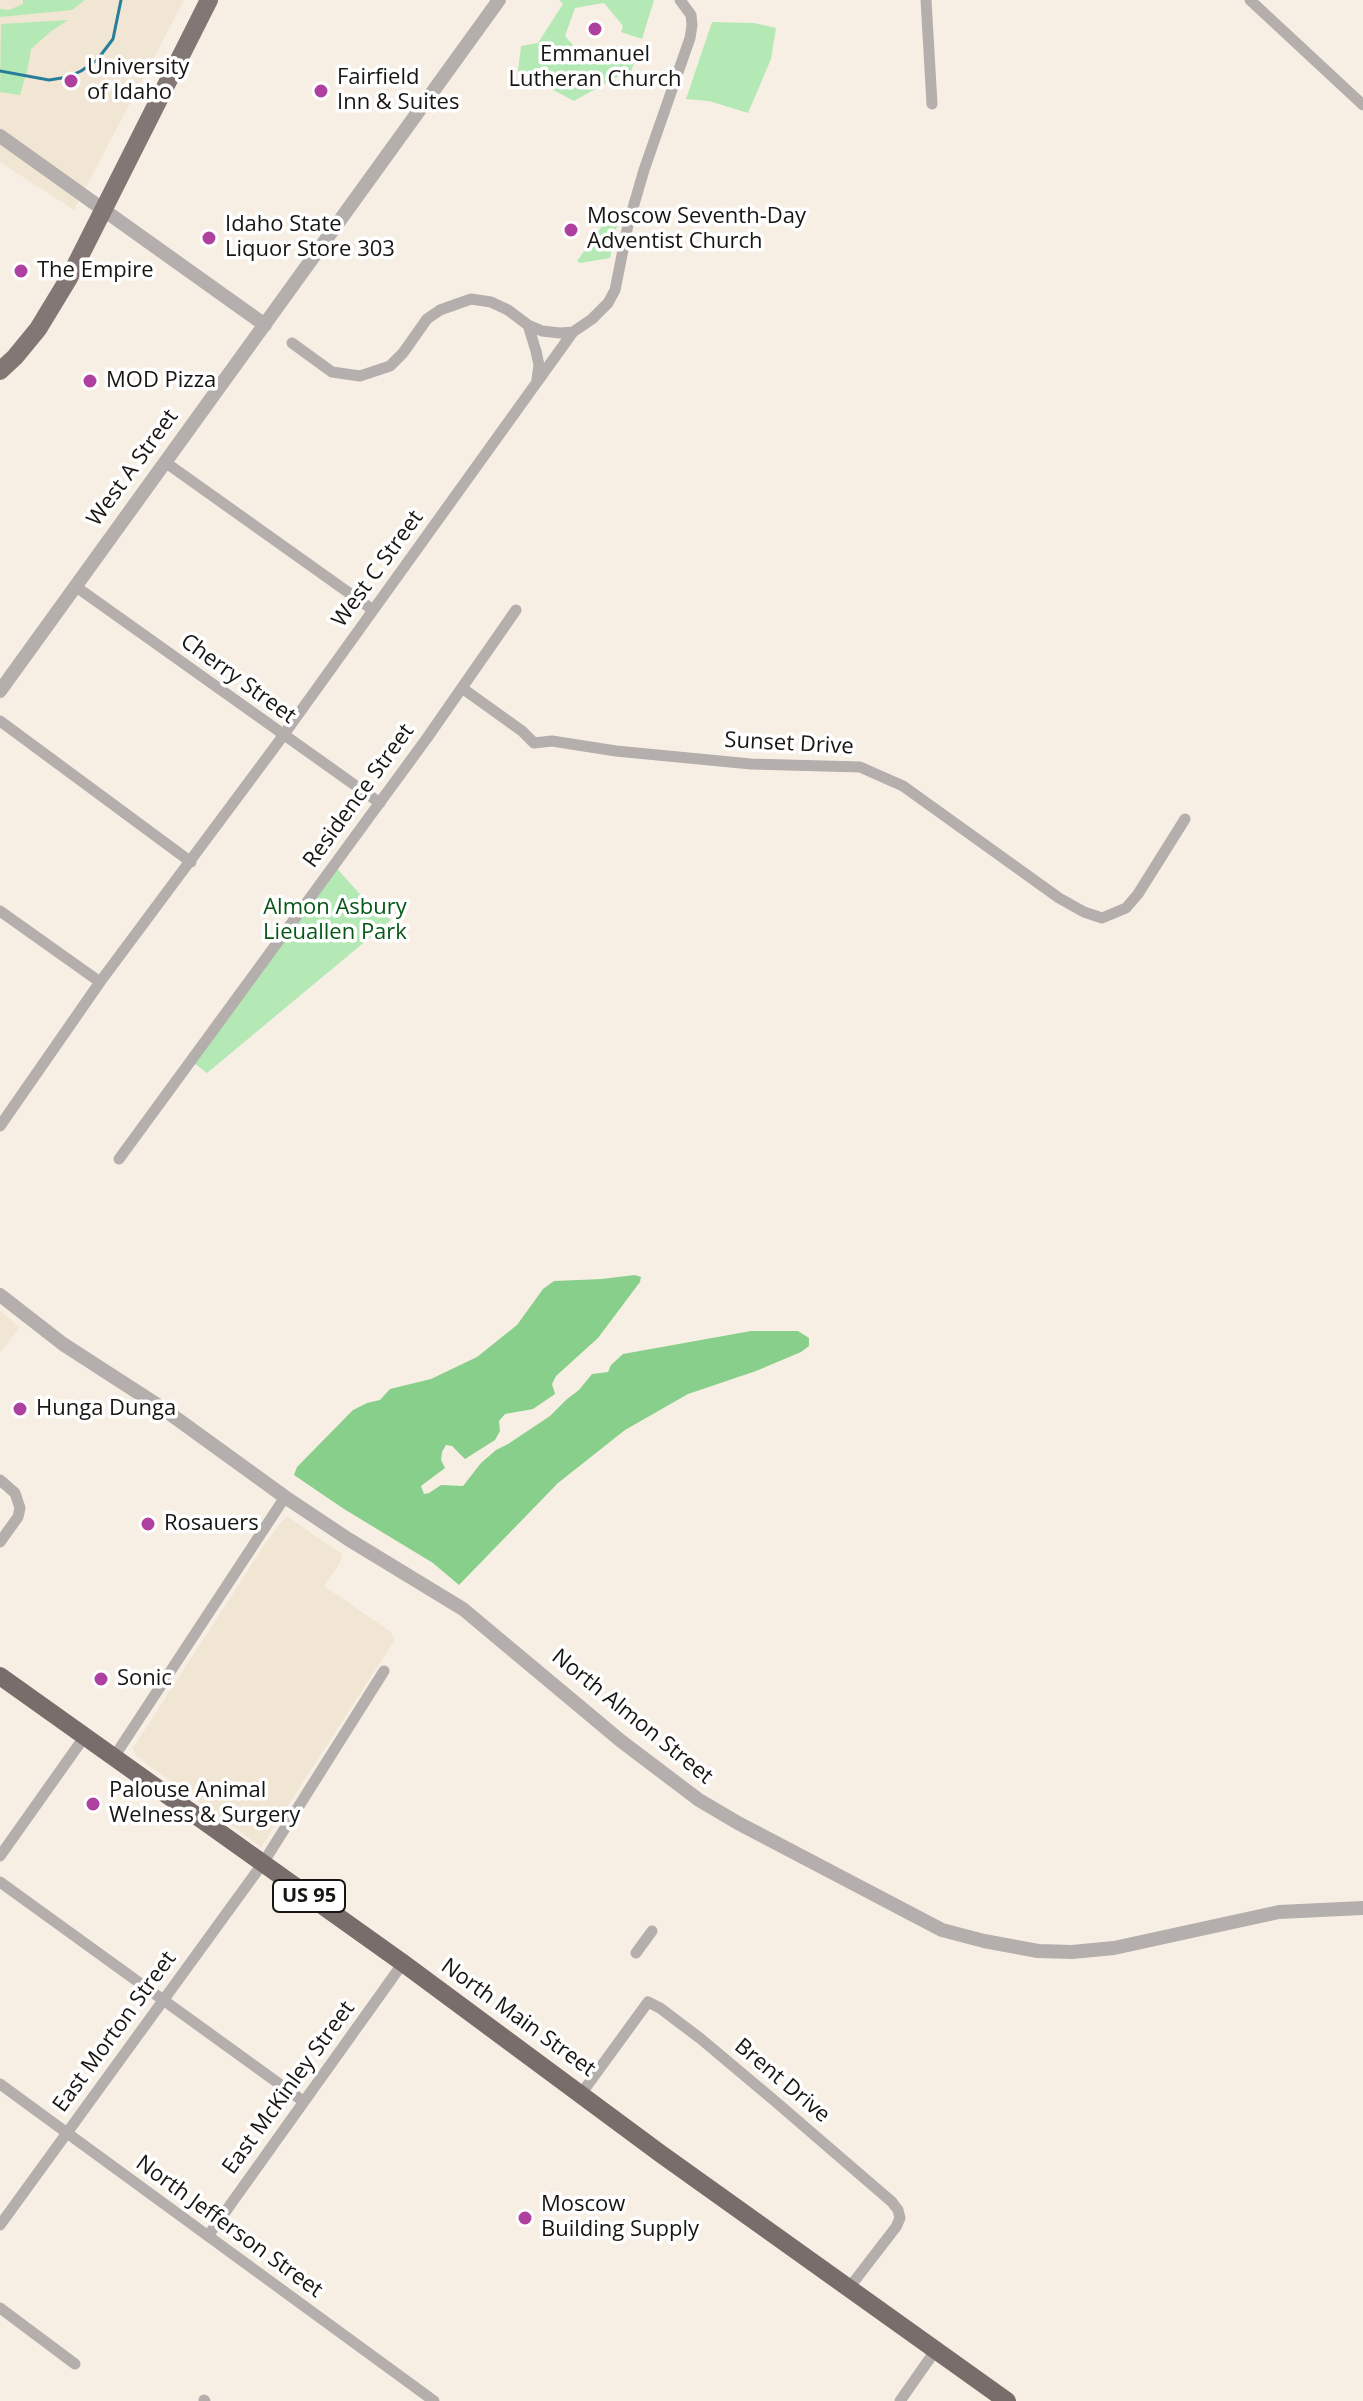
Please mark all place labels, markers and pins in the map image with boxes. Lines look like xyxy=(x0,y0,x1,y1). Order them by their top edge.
marker: Emmanuel Lutheran Church xyxy=(586,20,604,38)
place label: Emmanuel Lutheran Church xyxy=(509,42,681,94)
place label: University of Idaho xyxy=(87,55,189,106)
place label: Fairfield Inn & Suites xyxy=(337,65,459,116)
marker: University of Idaho xyxy=(62,72,80,90)
marker: Fairfield Inn & Suites xyxy=(312,82,330,100)
place label: Moscow Seventh-Day Adventist Church xyxy=(587,204,806,256)
place label: Idaho State Liquor Store 303 xyxy=(225,212,395,264)
marker: Moscow Seventh-Day Adventist Church xyxy=(562,221,580,239)
marker: Idaho State Liquor Store 303 xyxy=(200,229,218,247)
place label: The Empire xyxy=(37,258,154,284)
marker: The Empire xyxy=(12,262,30,280)
place label: MOD Pizza xyxy=(106,368,216,394)
marker: MOD Pizza xyxy=(81,372,99,390)
place label: Hunga Dunga xyxy=(36,1396,176,1422)
marker: Hunga Dunga xyxy=(11,1400,29,1418)
place label: Rosauers xyxy=(164,1511,259,1537)
marker: Rosauers xyxy=(139,1515,157,1533)
place label: Sonic xyxy=(117,1666,172,1692)
marker: Sonic xyxy=(92,1670,110,1688)
place label: Palouse Animal Welness & Surgery xyxy=(109,1778,300,1830)
marker: Palouse Animal Welness & Surgery xyxy=(84,1795,102,1813)
place label: Moscow Building Supply xyxy=(541,2192,699,2244)
marker: Moscow Building Supply xyxy=(516,2209,534,2227)

